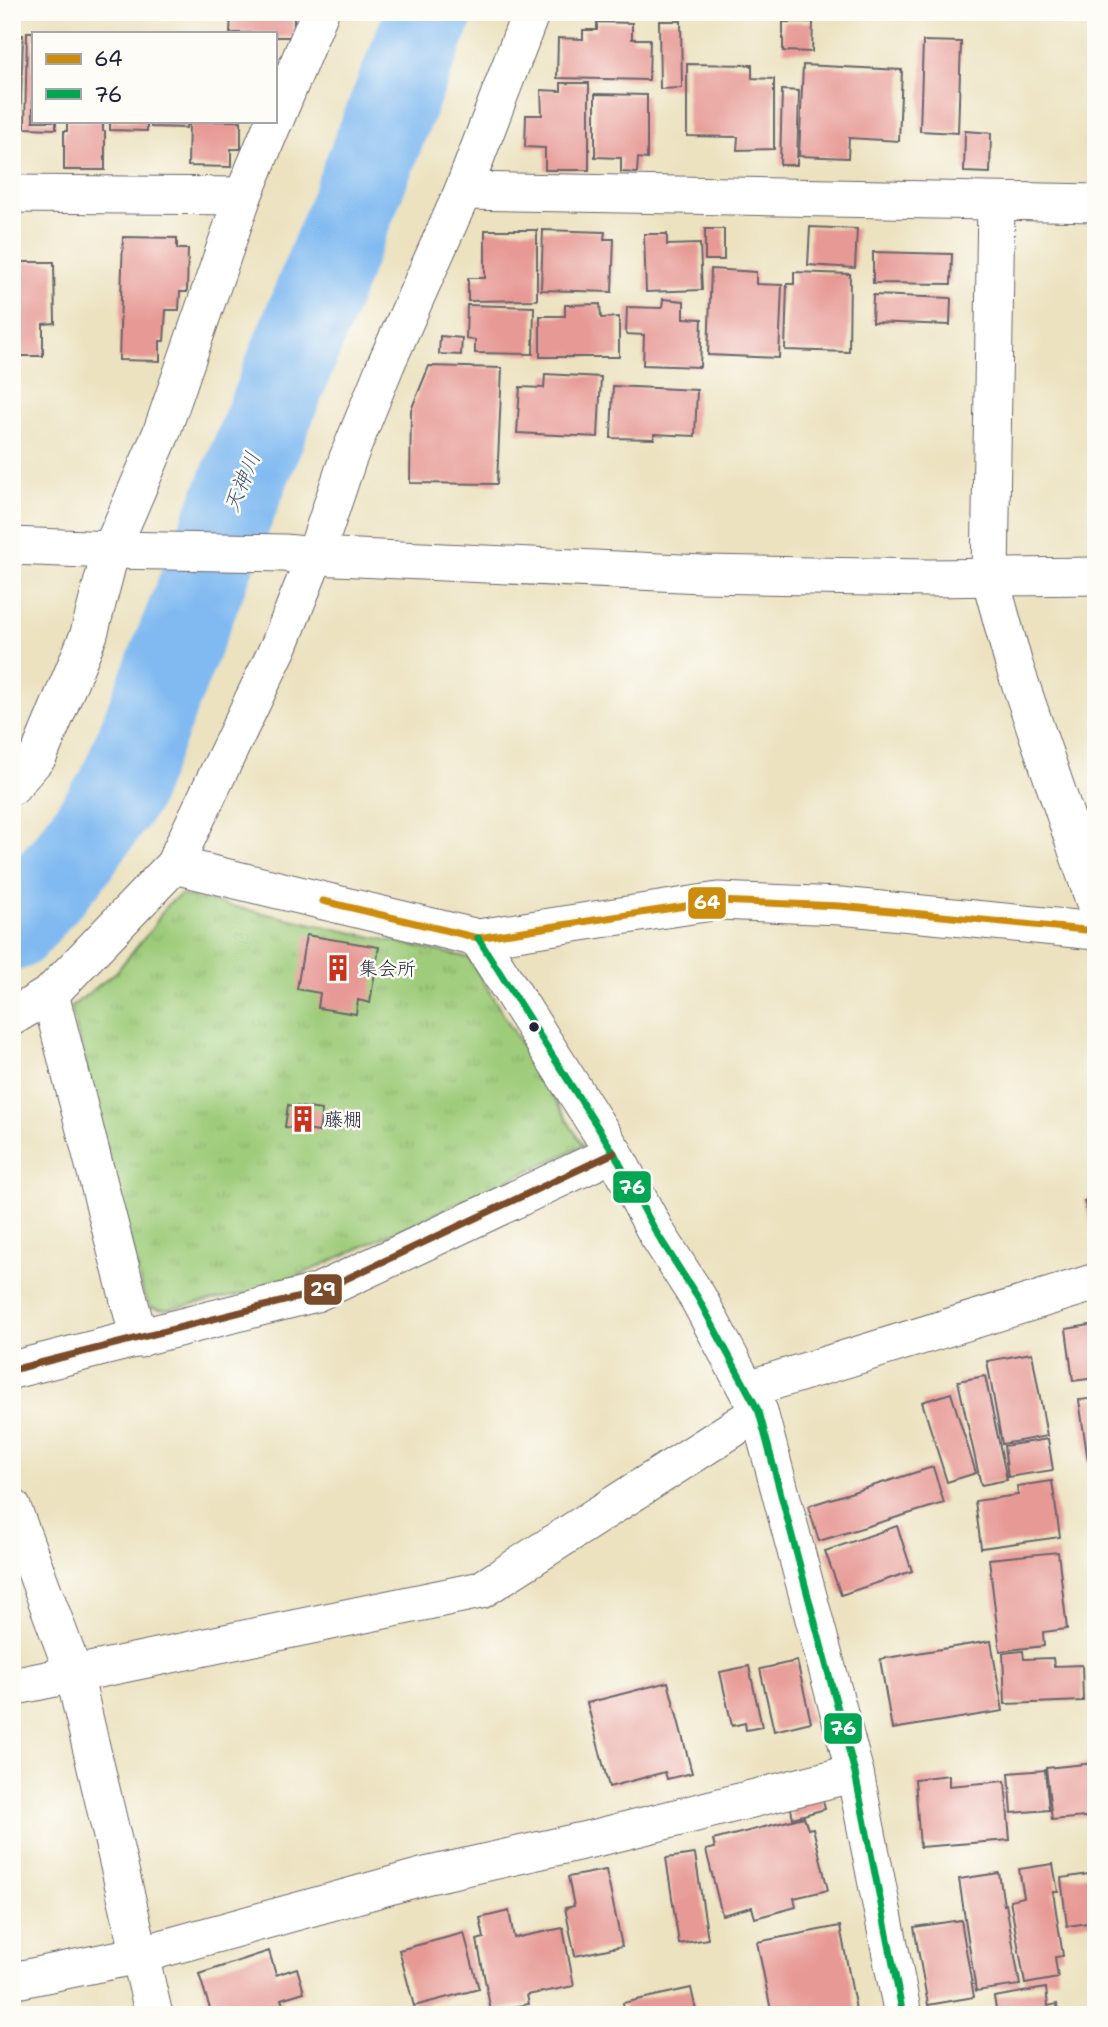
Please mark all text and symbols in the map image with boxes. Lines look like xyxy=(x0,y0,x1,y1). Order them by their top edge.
legend xyxy=(32,32,276,122)
text: 64 xyxy=(94,45,123,73)
text: 76 xyxy=(94,81,123,109)
water label: 天神川 xyxy=(217,448,267,516)
line badge: 64 xyxy=(687,886,727,920)
text: 64 xyxy=(694,890,721,915)
building icon: 集会所 xyxy=(323,953,353,983)
place label: 集会所 xyxy=(359,956,416,981)
unlabelled marker xyxy=(527,1020,541,1034)
building icon: 藤棚 xyxy=(288,1104,318,1134)
place label: 藤棚 xyxy=(324,1107,362,1132)
line badge: 76 xyxy=(612,1170,652,1204)
text: 76 xyxy=(619,1175,645,1200)
line badge: 29 xyxy=(303,1273,343,1306)
text: 29 xyxy=(310,1277,336,1302)
line badge: 76 xyxy=(823,1712,863,1745)
text: 76 xyxy=(830,1716,856,1741)

